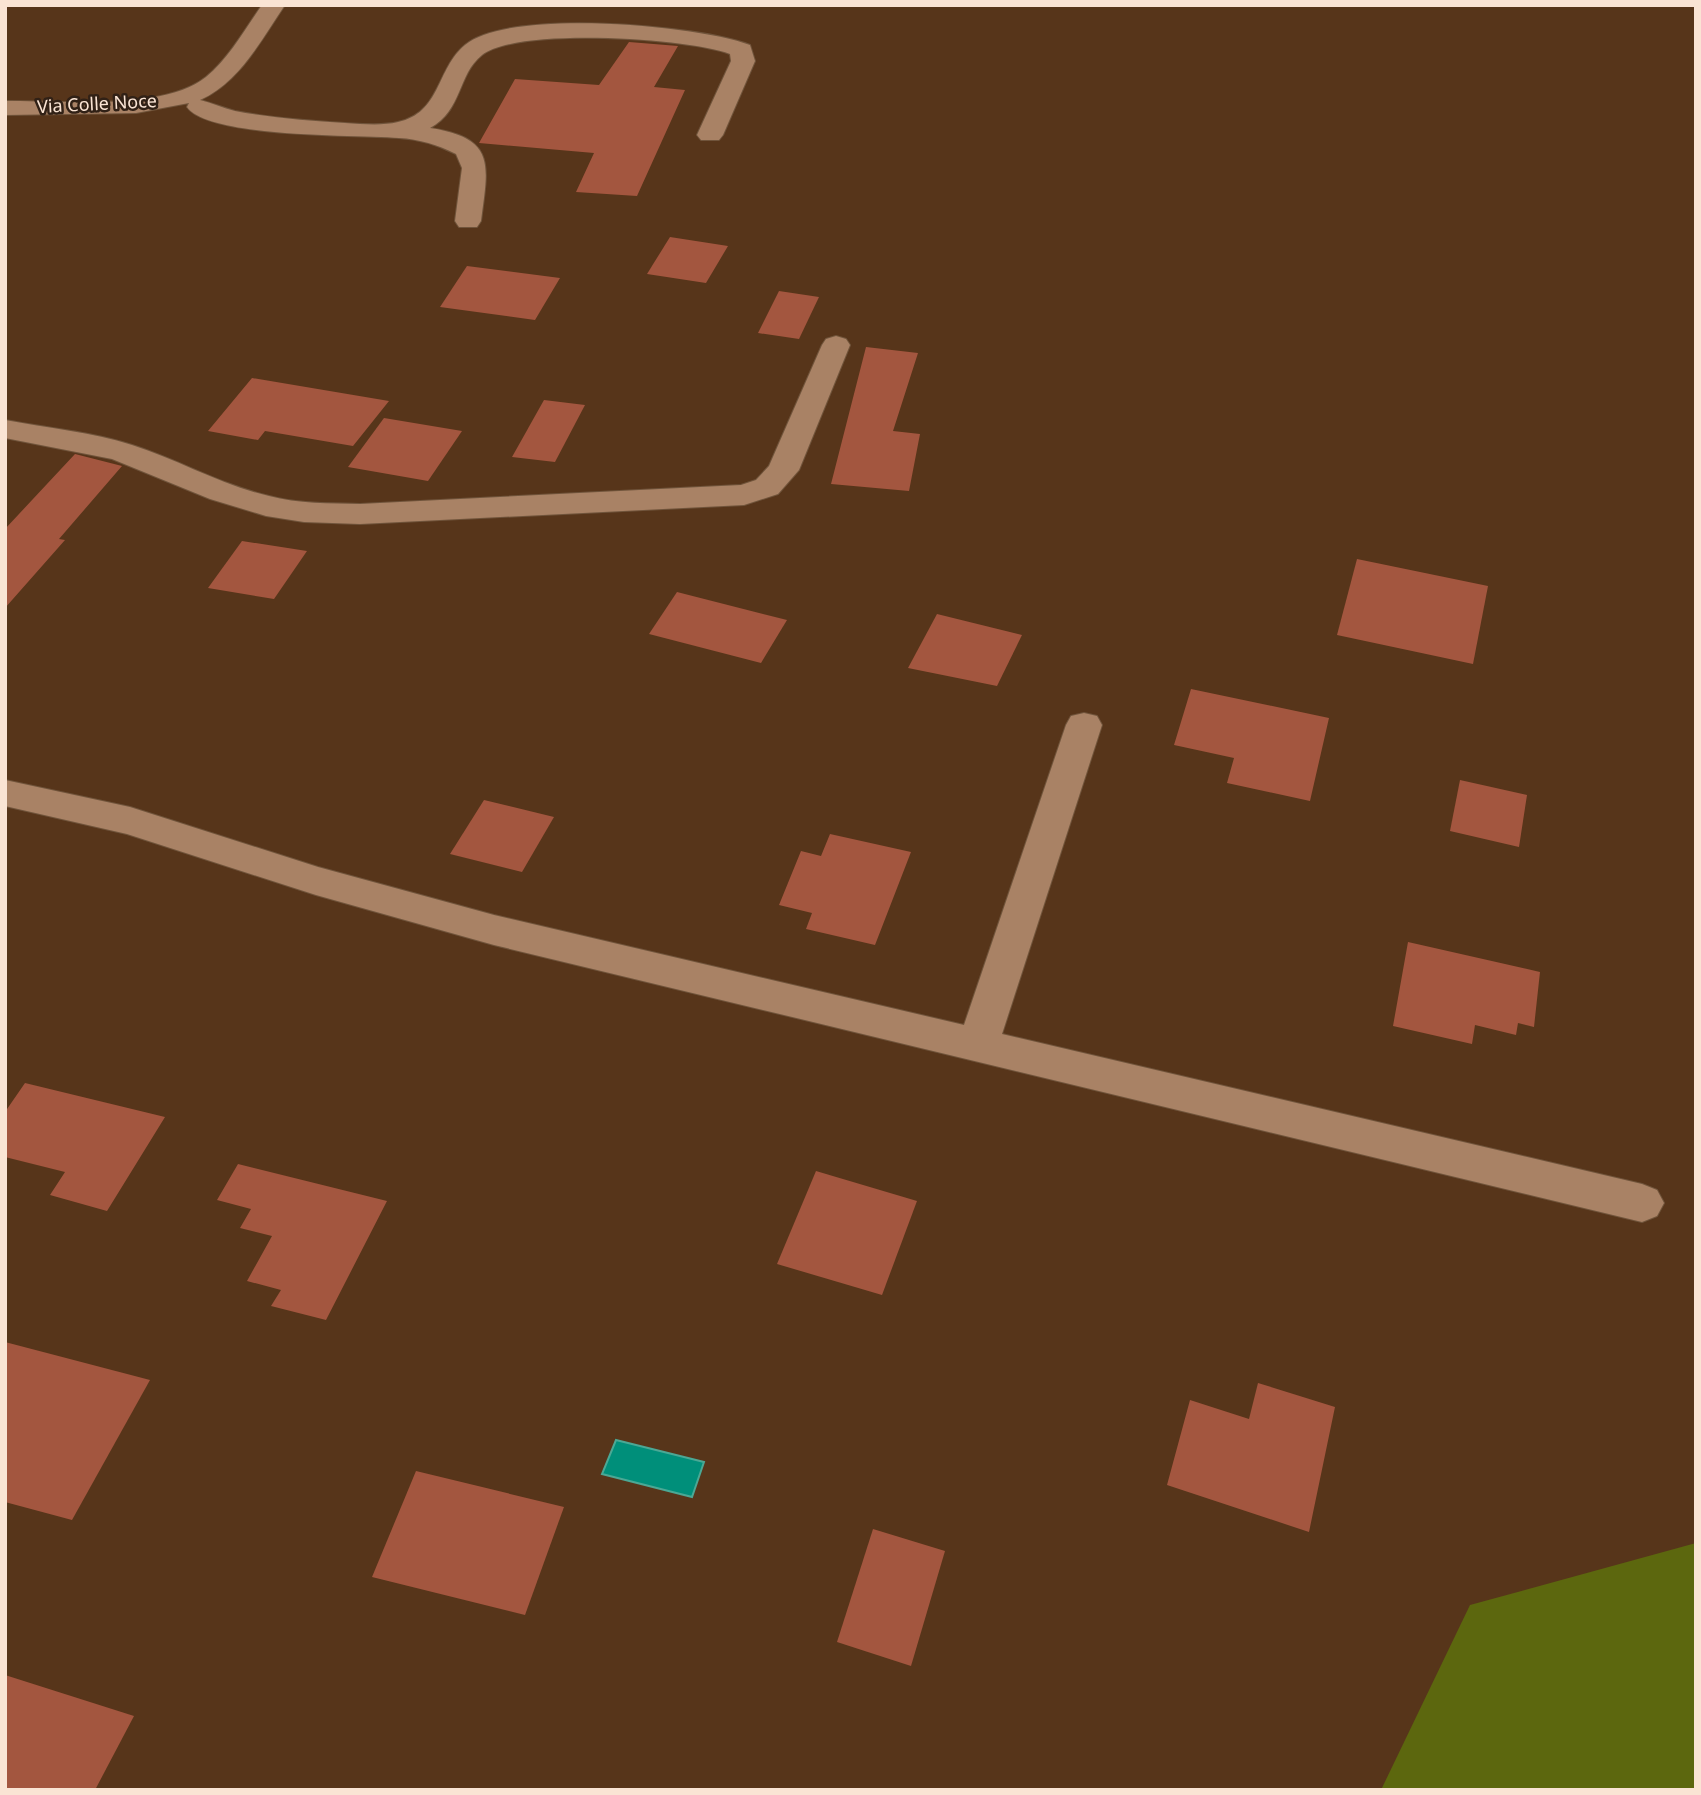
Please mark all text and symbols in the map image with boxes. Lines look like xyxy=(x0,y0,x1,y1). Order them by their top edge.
street label: Via Colle Noce xyxy=(36,88,157,118)

